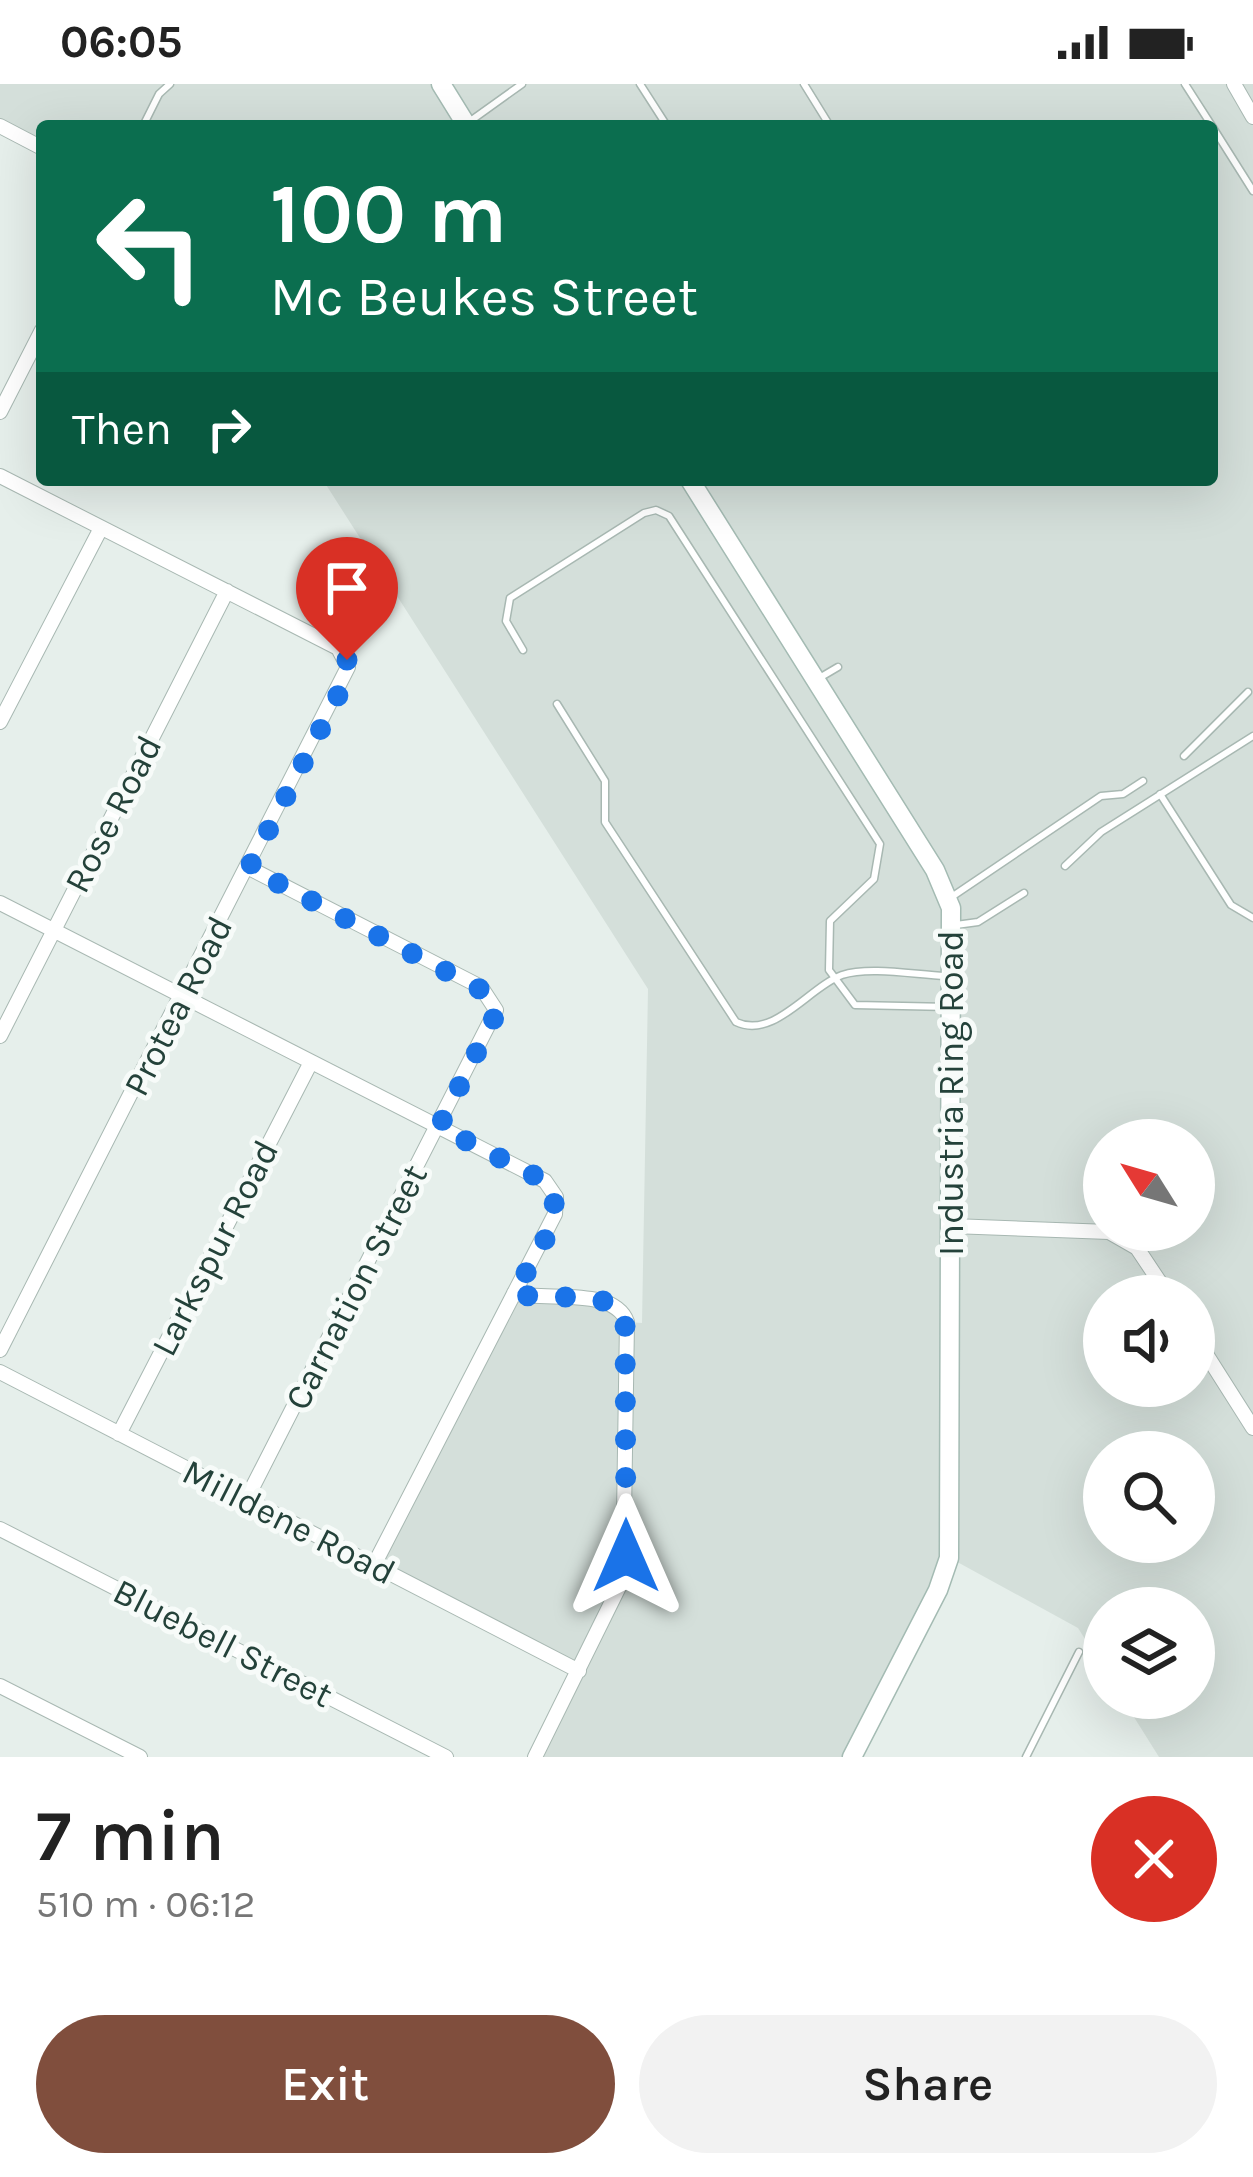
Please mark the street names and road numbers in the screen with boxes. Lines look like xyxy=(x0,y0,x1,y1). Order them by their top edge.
street label: Rose Road xyxy=(56,728,170,900)
street label: Protea Road xyxy=(115,909,241,1103)
street label: Industria Ring Road xyxy=(930,930,972,1256)
street label: Larkspur Road xyxy=(143,1133,287,1363)
street label: Carnation Street xyxy=(276,1157,436,1417)
street label: Milldene Road xyxy=(176,1450,402,1594)
street label: Bluebell Street xyxy=(107,1570,339,1716)

